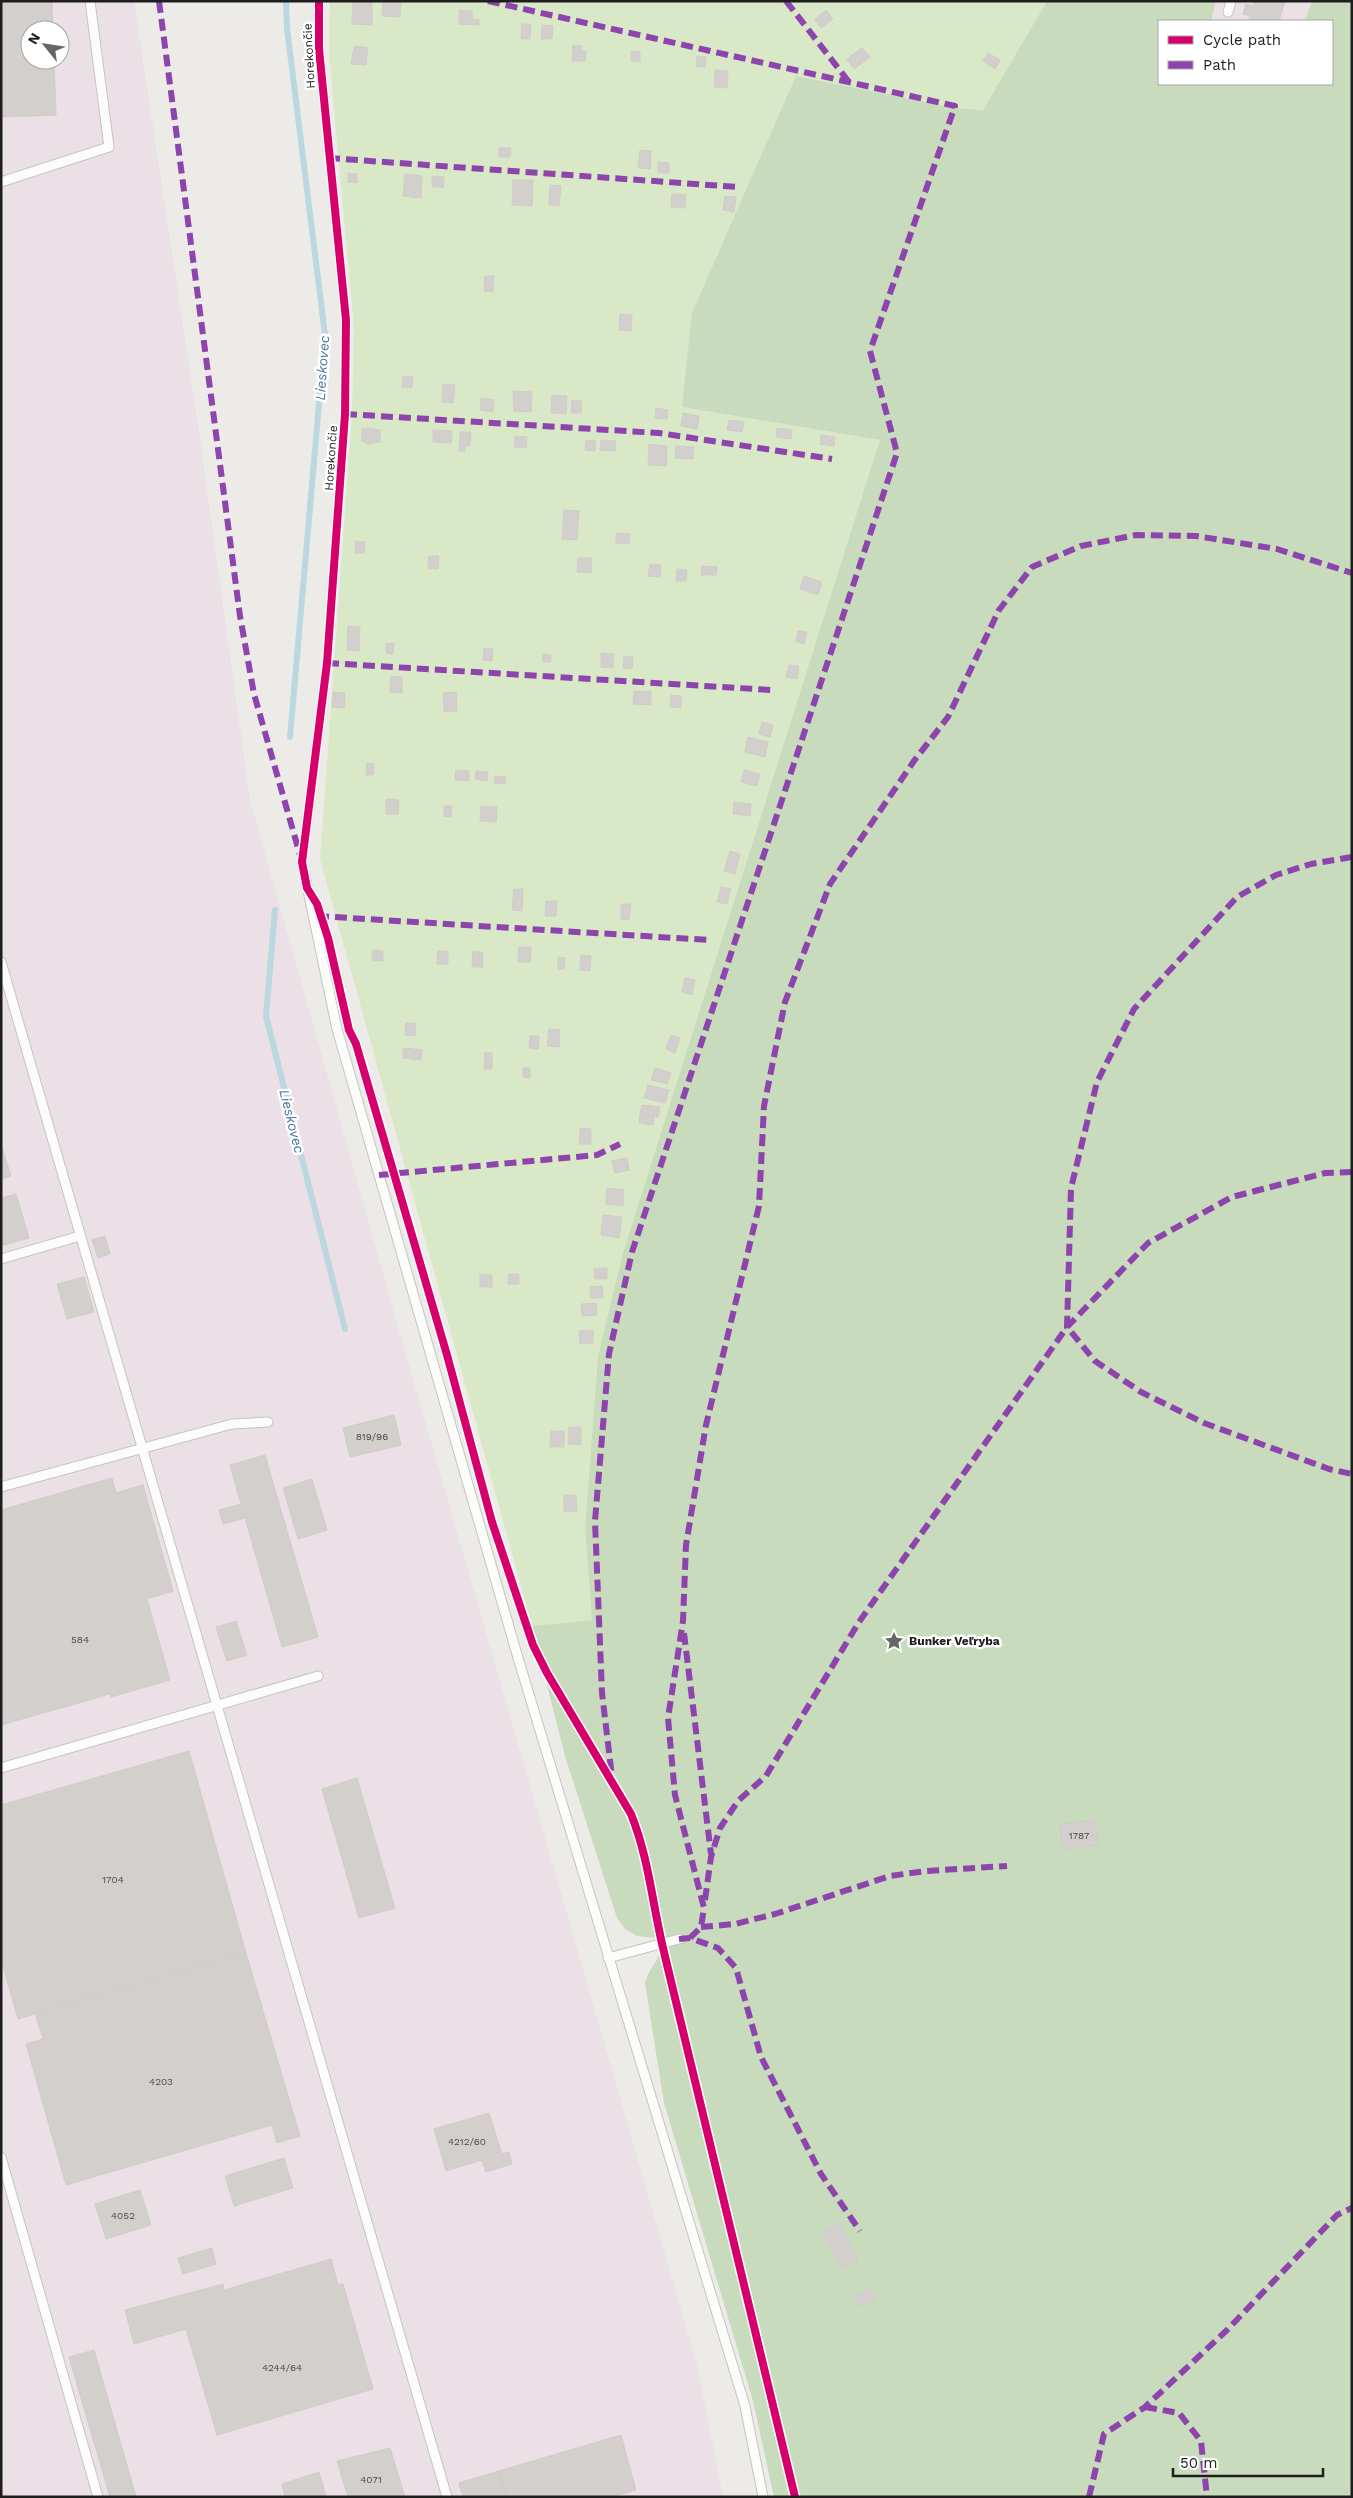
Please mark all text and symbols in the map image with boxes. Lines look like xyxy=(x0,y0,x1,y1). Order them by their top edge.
north arrow xyxy=(20,20,70,70)
legend xyxy=(1158,20,1333,85)
street label: Horekončie xyxy=(300,23,318,89)
text: N xyxy=(24,30,43,47)
text: Cycle path xyxy=(1203,31,1281,49)
text: Path xyxy=(1203,56,1236,74)
water label: Lieskovec xyxy=(312,335,332,401)
street label: Horekončie xyxy=(322,425,340,491)
water label: Lieskovec xyxy=(276,1088,308,1155)
house number: 819/96 xyxy=(356,1431,388,1442)
place icon: Bunker Veľryba xyxy=(883,1630,905,1652)
house number: 584 xyxy=(71,1634,89,1645)
place label: Bunker Veľryba xyxy=(909,1634,1000,1648)
house number: 1787 xyxy=(1069,1830,1090,1841)
house number: 1704 xyxy=(102,1874,124,1885)
house number: 4203 xyxy=(149,2076,173,2087)
house number: 4212/60 xyxy=(448,2136,486,2147)
house number: 4052 xyxy=(111,2210,135,2221)
house number: 4244/64 xyxy=(262,2362,302,2373)
scale bar xyxy=(1173,2446,1323,2478)
text: 50 m xyxy=(1180,2454,1217,2472)
house number: 4071 xyxy=(360,2474,382,2485)

